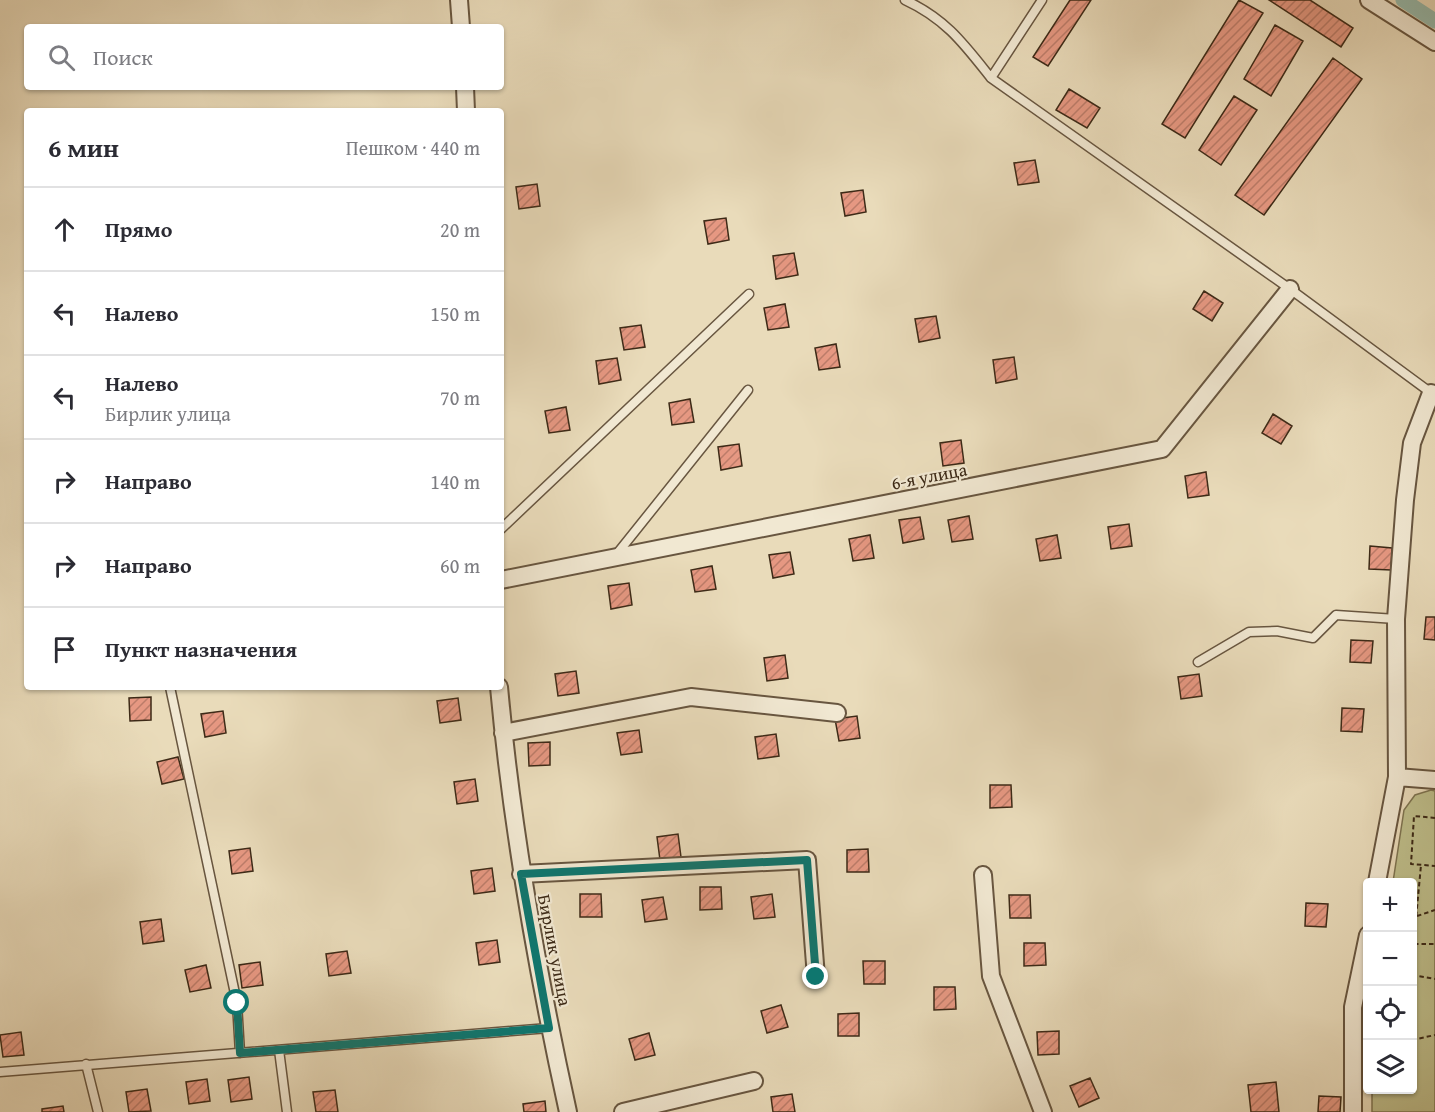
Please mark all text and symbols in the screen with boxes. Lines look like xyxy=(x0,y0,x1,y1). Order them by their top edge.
search box xyxy=(24,24,504,90)
icon: search xyxy=(45,41,78,74)
text: Поиск xyxy=(93,41,153,73)
text: 6 мин xyxy=(48,128,119,167)
text: Пешком · 440 m xyxy=(346,133,480,162)
icon: ahead xyxy=(48,213,81,246)
text: Прямо xyxy=(105,213,172,245)
text: 20 m xyxy=(440,215,480,244)
icon: left xyxy=(48,297,81,330)
text: Налево xyxy=(105,297,178,329)
text: 150 m xyxy=(430,299,480,328)
text: Налево xyxy=(105,367,178,399)
icon: left xyxy=(48,381,81,414)
text: 70 m xyxy=(440,383,480,412)
text: Бирлик улица xyxy=(105,399,231,428)
street label: 6-я улица xyxy=(889,455,970,497)
icon: right xyxy=(48,465,81,498)
text: Направо xyxy=(105,465,192,497)
text: 140 m xyxy=(430,467,480,496)
icon: right xyxy=(48,549,81,582)
text: Направо xyxy=(105,549,192,581)
text: 60 m xyxy=(440,551,480,580)
icon: arrive xyxy=(48,633,81,666)
text: Пункт назначения xyxy=(105,633,297,665)
map controls xyxy=(1363,878,1417,1094)
button: + xyxy=(1363,878,1417,932)
street label: Бирлик улица xyxy=(531,892,579,1009)
button: − xyxy=(1363,932,1417,986)
route end xyxy=(802,963,828,989)
button: locate xyxy=(1363,986,1417,1040)
route start xyxy=(223,989,249,1015)
button: layers xyxy=(1363,1040,1417,1094)

